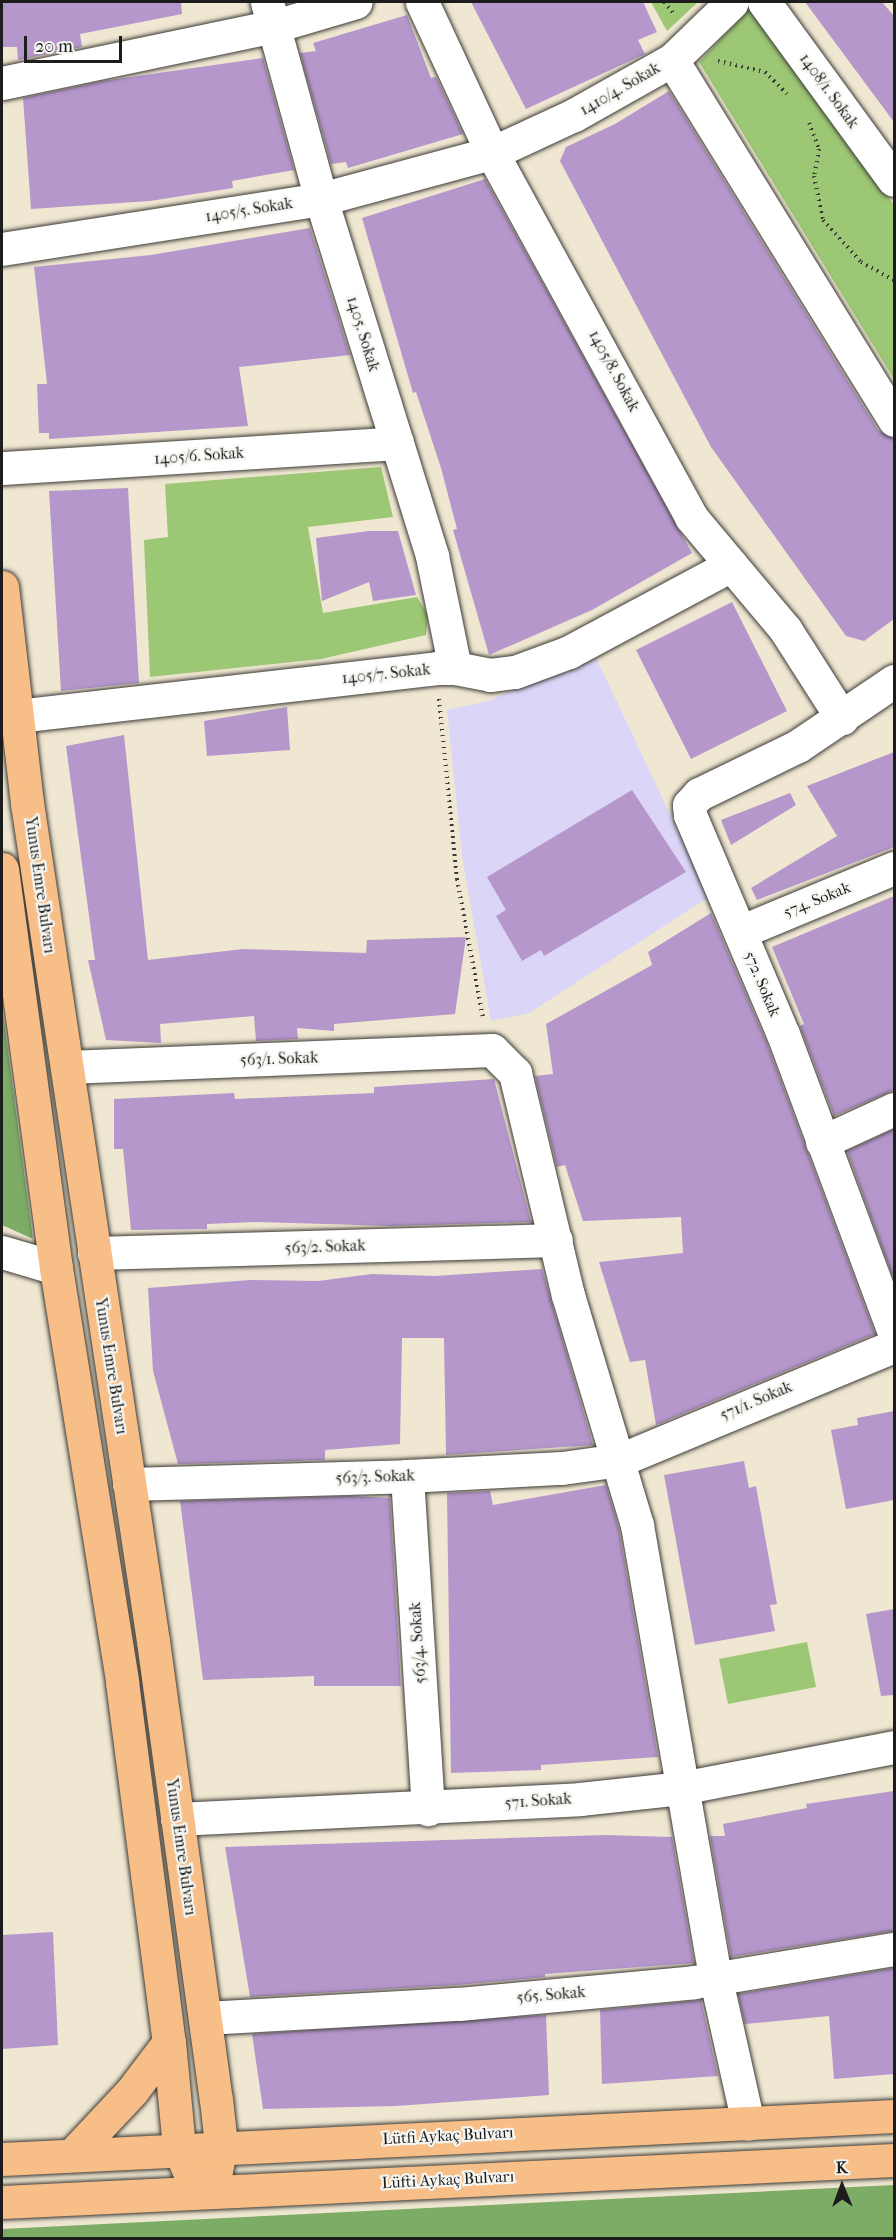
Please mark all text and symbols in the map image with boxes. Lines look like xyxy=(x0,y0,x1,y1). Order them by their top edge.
scale bar xyxy=(27,24,124,62)
text: 20 m xyxy=(35,36,73,57)
street label: 1408/1. Sokak xyxy=(795,50,863,132)
street label: 1410/4. Sokak xyxy=(576,58,664,120)
street label: 1405/5. Sokak xyxy=(204,194,294,226)
street label: 1405. Sokak xyxy=(342,294,384,374)
street label: 1405/8. Sokak xyxy=(585,327,643,415)
street label: 1405/6. Sokak xyxy=(153,443,245,469)
street label: 1405/7. Sokak xyxy=(341,660,431,688)
street label: Yunus Emre Bulvarı xyxy=(21,815,59,955)
street label: 574. Sokak xyxy=(781,878,853,922)
street label: 572. Sokak xyxy=(740,948,784,1020)
street label: 563/1. Sokak xyxy=(240,1048,318,1070)
street label: 563/2. Sokak xyxy=(284,1236,366,1258)
street label: Yunus Emre Bulvarı xyxy=(91,1296,131,1436)
street label: 571/1. Sokak xyxy=(717,1377,795,1425)
street label: 563/3. Sokak xyxy=(335,1466,415,1488)
street label: 563/4. Sokak xyxy=(406,1601,430,1685)
street label: Yunus Emre Bulvarı xyxy=(162,1777,200,1917)
street label: 571. Sokak xyxy=(504,1789,572,1813)
street label: 565. Sokak xyxy=(516,1982,586,2008)
street label: Lütfi Aykaç Bulvarı xyxy=(382,2123,514,2149)
north arrow xyxy=(812,2156,872,2216)
text: K xyxy=(836,2158,848,2177)
street label: Lüfti Aykaç Bulvarı xyxy=(381,2167,515,2193)

